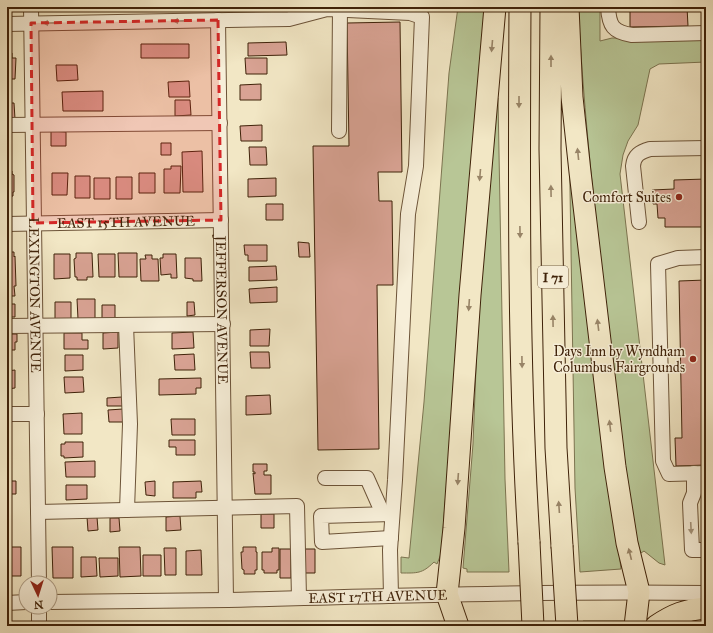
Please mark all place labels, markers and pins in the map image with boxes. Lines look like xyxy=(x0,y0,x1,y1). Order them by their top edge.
place label: Comfort Suites xyxy=(582,189,671,206)
marker: Comfort Suites xyxy=(674,192,684,202)
place label: Days Inn by Wyndham Columbus Fairgrounds xyxy=(553,343,685,376)
marker: Days Inn by Wyndham Columbus Fairgrounds xyxy=(688,354,698,364)

